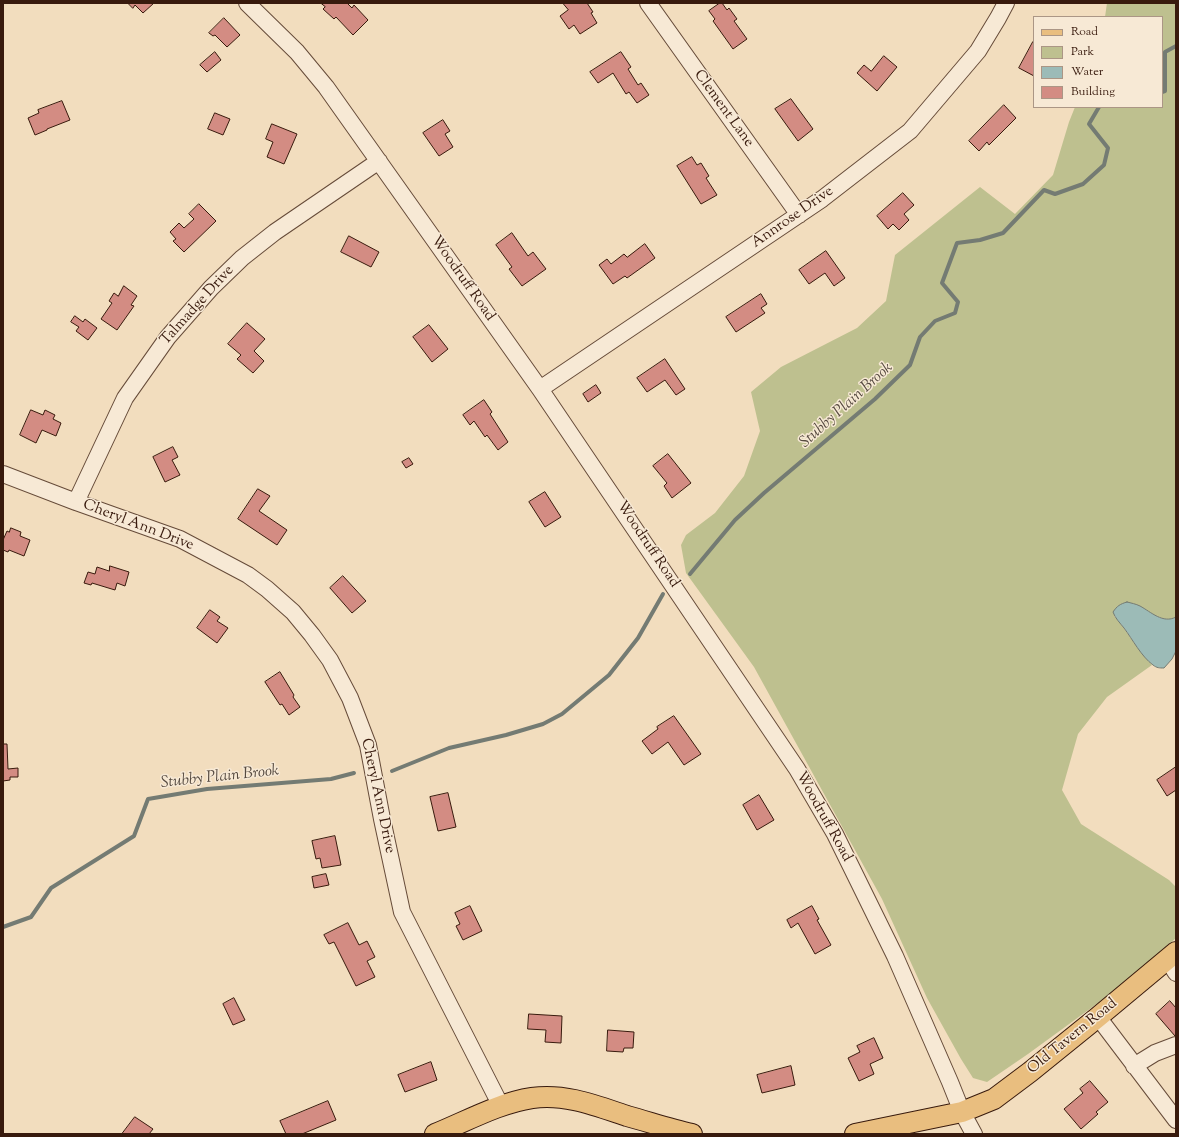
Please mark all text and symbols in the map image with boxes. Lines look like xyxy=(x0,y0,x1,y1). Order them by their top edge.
legend xyxy=(1033,16,1163,108)
text: Road xyxy=(1071,23,1098,41)
text: Park xyxy=(1071,43,1094,61)
text: Water xyxy=(1071,63,1103,81)
street label: Clement Lane xyxy=(689,67,757,151)
text: Building xyxy=(1071,83,1115,101)
street label: Annrose Drive xyxy=(749,183,837,253)
street label: Woodruff Road xyxy=(426,233,498,325)
street label: Talmadge Drive xyxy=(157,262,239,350)
water label: Stubby Plain Brook xyxy=(796,359,898,453)
street label: Cheryl Ann Drive xyxy=(80,497,196,555)
street label: Woodruff Road xyxy=(612,498,682,592)
street label: Cheryl Ann Drive xyxy=(356,737,398,855)
water label: Stubby Plain Brook xyxy=(160,762,280,794)
street label: Woodruff Road xyxy=(791,769,855,865)
street label: Old Tavern Road xyxy=(1025,995,1121,1079)

